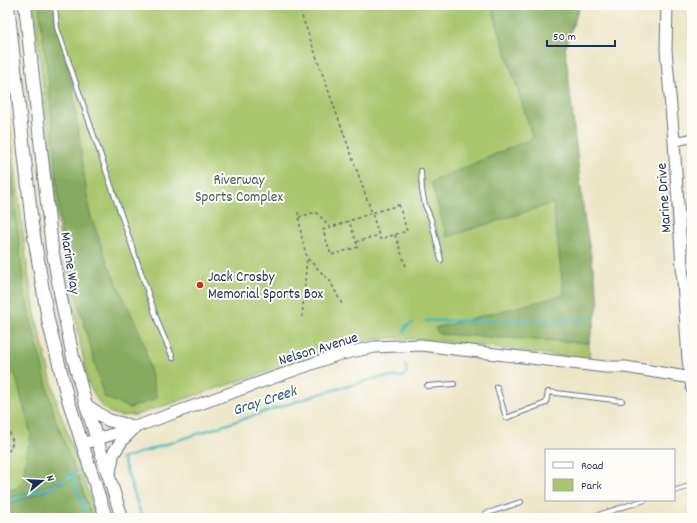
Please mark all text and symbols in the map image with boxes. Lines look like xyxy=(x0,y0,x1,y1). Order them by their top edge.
scale bar xyxy=(547,22,615,48)
text: 50 m xyxy=(553,29,576,46)
street label: Marine Drive xyxy=(652,162,678,234)
park label: Riverway Sports Complex xyxy=(195,170,283,209)
street label: Marine Way xyxy=(53,231,85,297)
place label: Jack Crosby Memorial Sports Box xyxy=(208,267,324,306)
marker: Jack Crosby Memorial Sports Box xyxy=(195,280,205,290)
street label: Nelson Avenue xyxy=(276,327,361,372)
water label: Gray Creek xyxy=(230,380,301,423)
legend xyxy=(545,449,675,501)
text: Road xyxy=(581,458,603,475)
north arrow xyxy=(22,461,62,501)
text: N xyxy=(41,473,58,484)
text: Park xyxy=(581,478,602,495)

